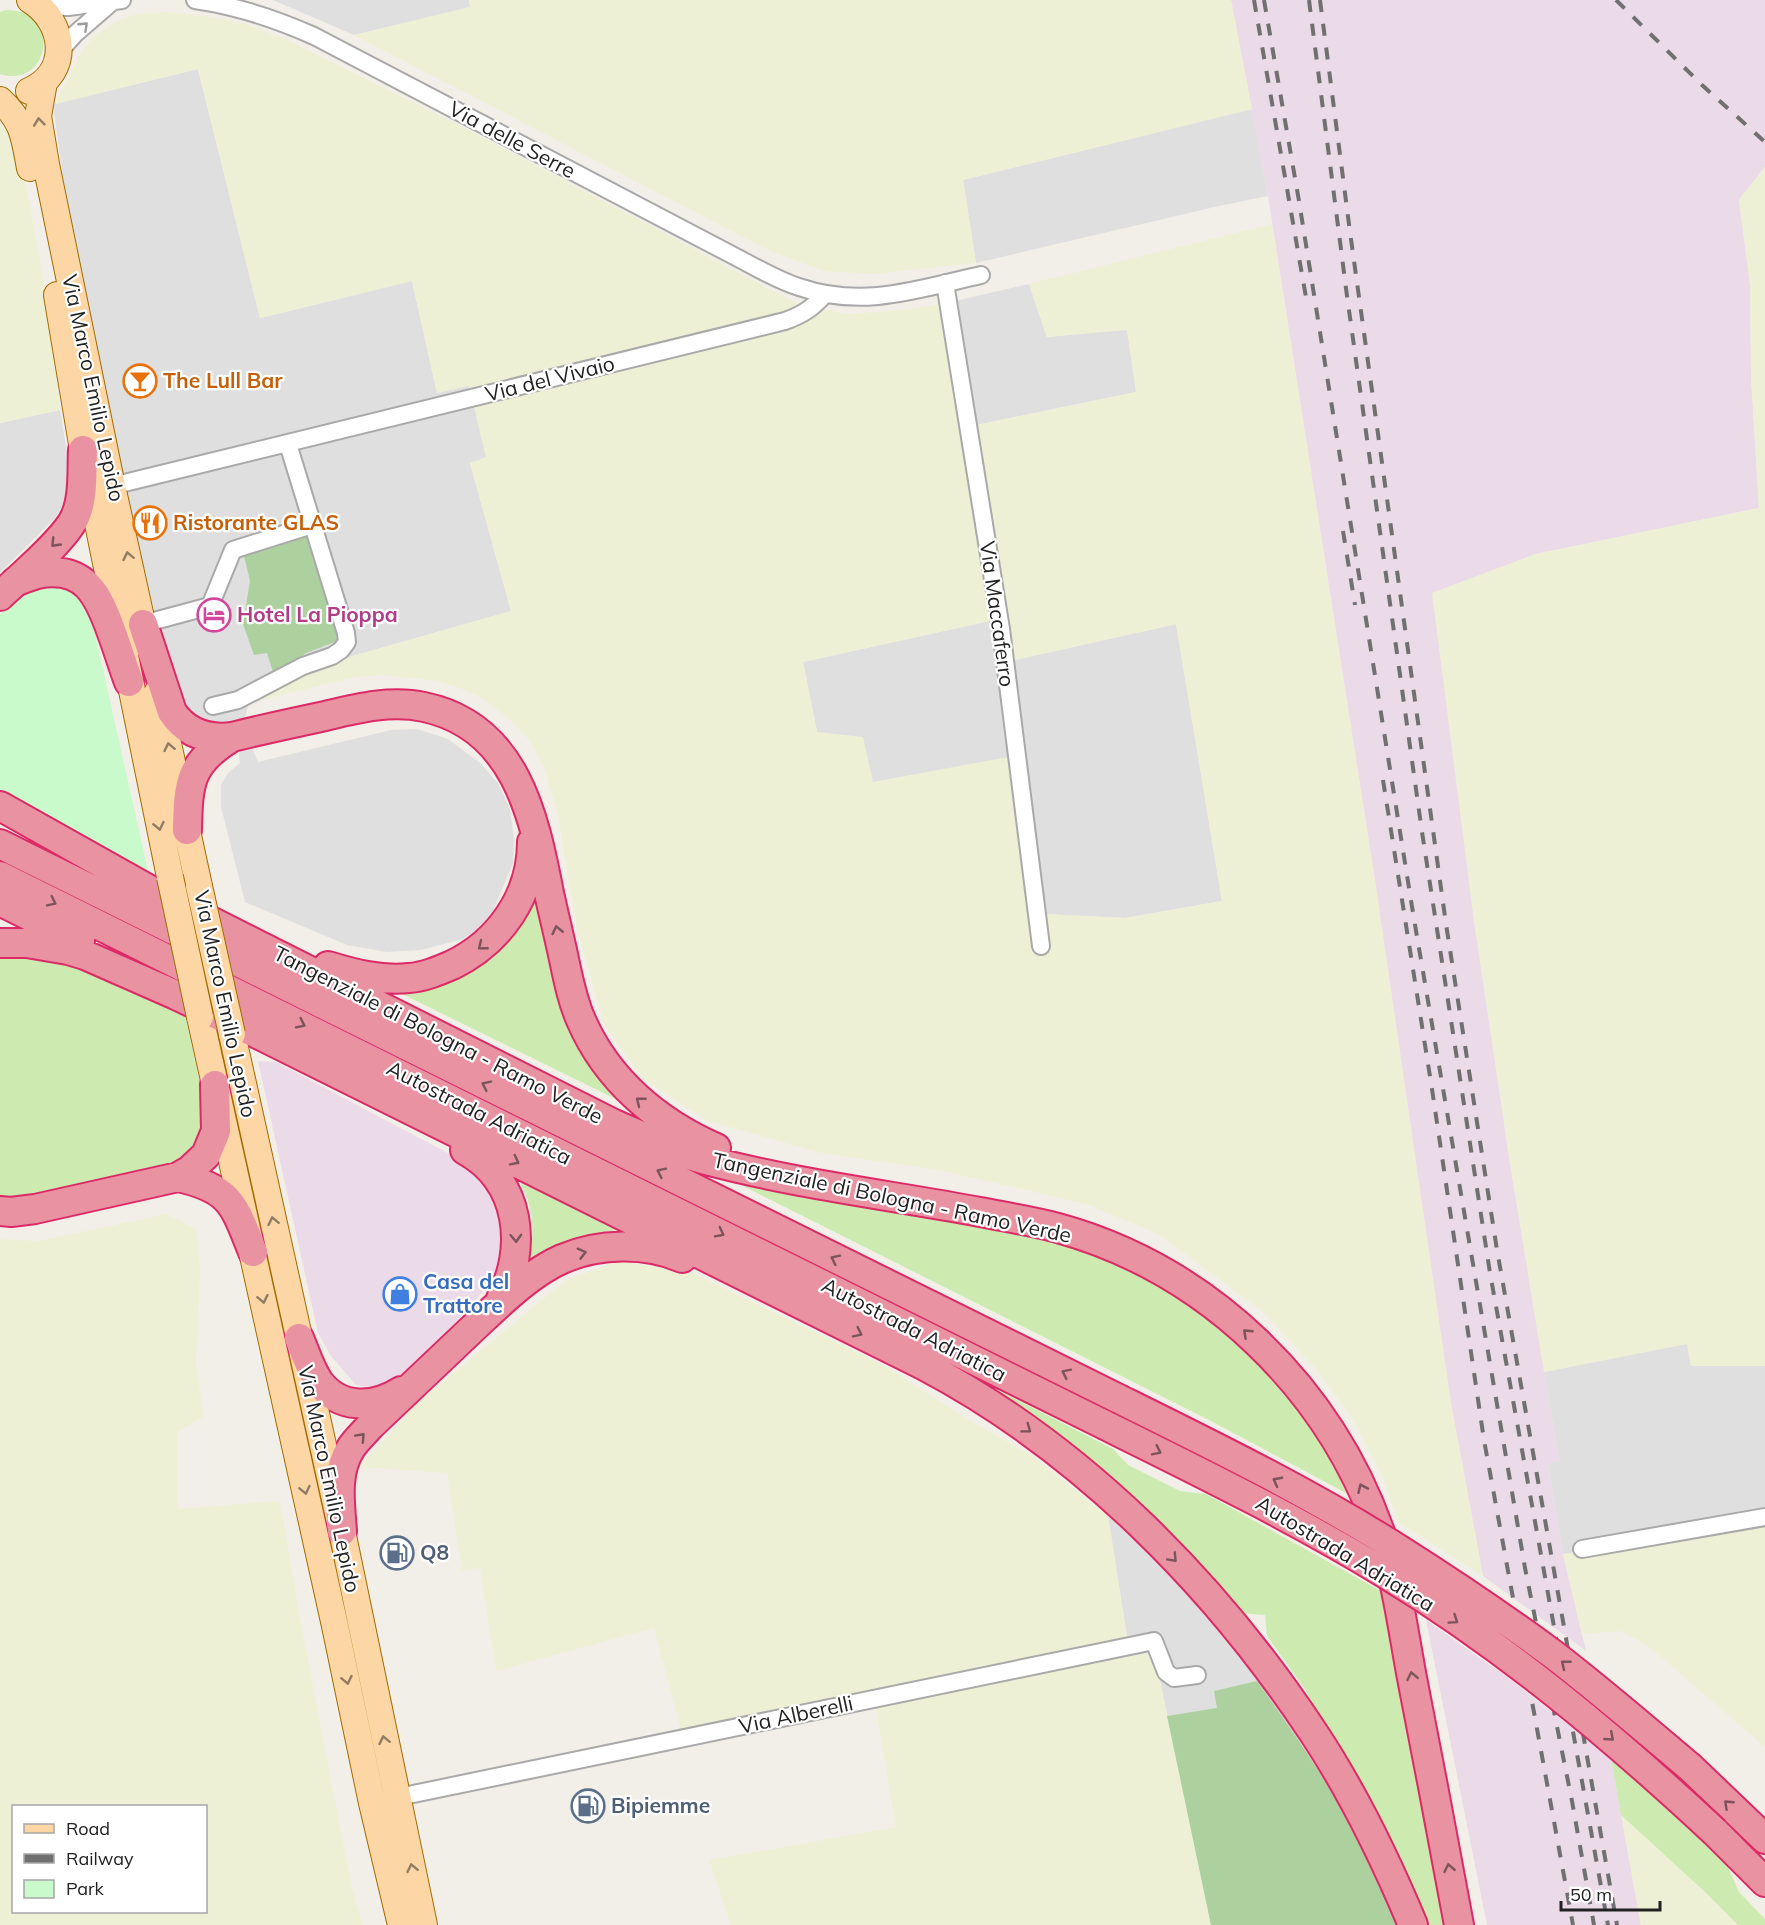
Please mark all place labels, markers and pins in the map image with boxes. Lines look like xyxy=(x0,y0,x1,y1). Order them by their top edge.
bar icon: The Lull Bar xyxy=(122,363,158,399)
place label: The Lull Bar xyxy=(163,367,283,393)
restaurant icon: Ristorante GLAS xyxy=(132,505,168,541)
place label: Ristorante GLAS xyxy=(173,509,339,535)
hotel icon: Hotel La Pioppa xyxy=(196,597,232,633)
place label: Hotel La Pioppa xyxy=(237,601,398,627)
place label: Casa del Trattore xyxy=(423,1268,509,1318)
shop icon: Casa del Trattore xyxy=(382,1276,418,1312)
fuel station icon: Q8 xyxy=(379,1535,415,1571)
place label: Q8 xyxy=(420,1539,449,1565)
fuel station icon: Bipiemme xyxy=(570,1788,606,1824)
place label: Bipiemme xyxy=(611,1792,710,1818)

